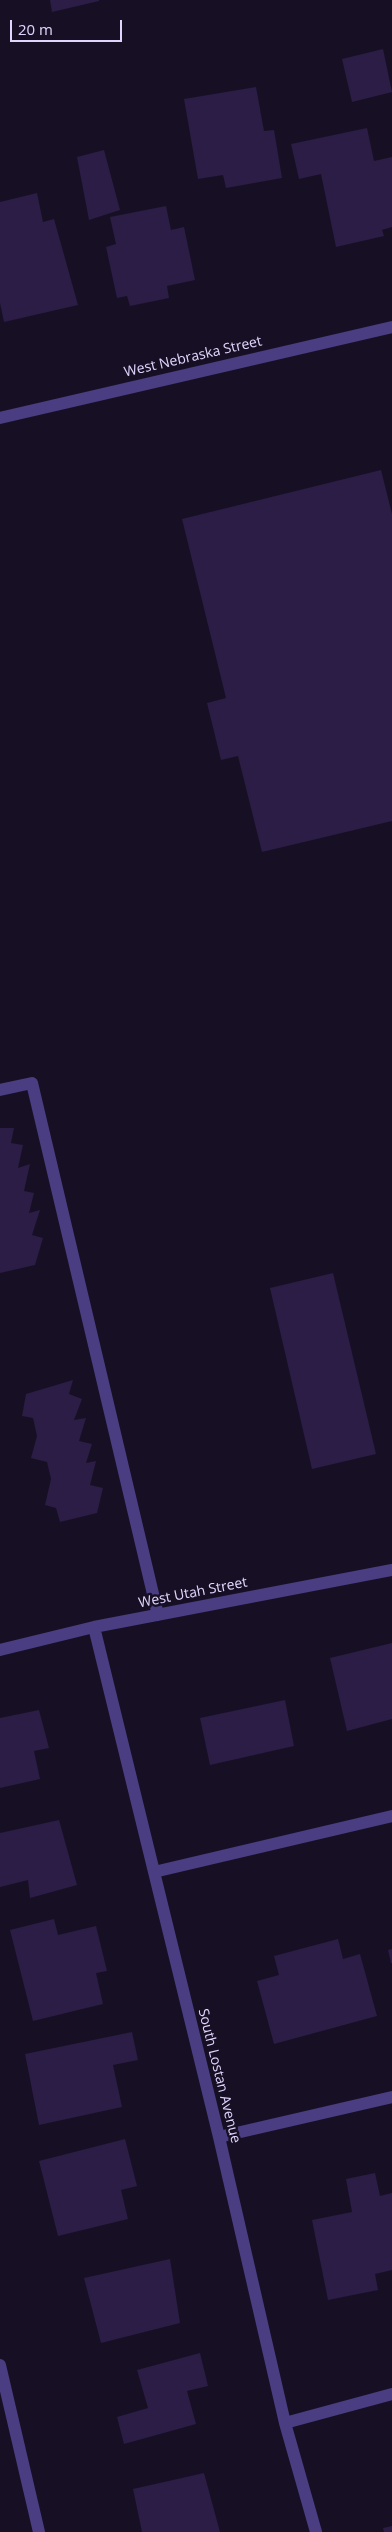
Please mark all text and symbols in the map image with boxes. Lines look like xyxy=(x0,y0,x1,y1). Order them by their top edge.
scale bar xyxy=(12,10,125,42)
text: 20 m xyxy=(18,19,53,39)
street label: West Nebraska Street xyxy=(122,333,264,381)
street label: West Utah Street xyxy=(137,1574,249,1612)
street label: South Lostan Avenue xyxy=(194,2007,244,2145)

